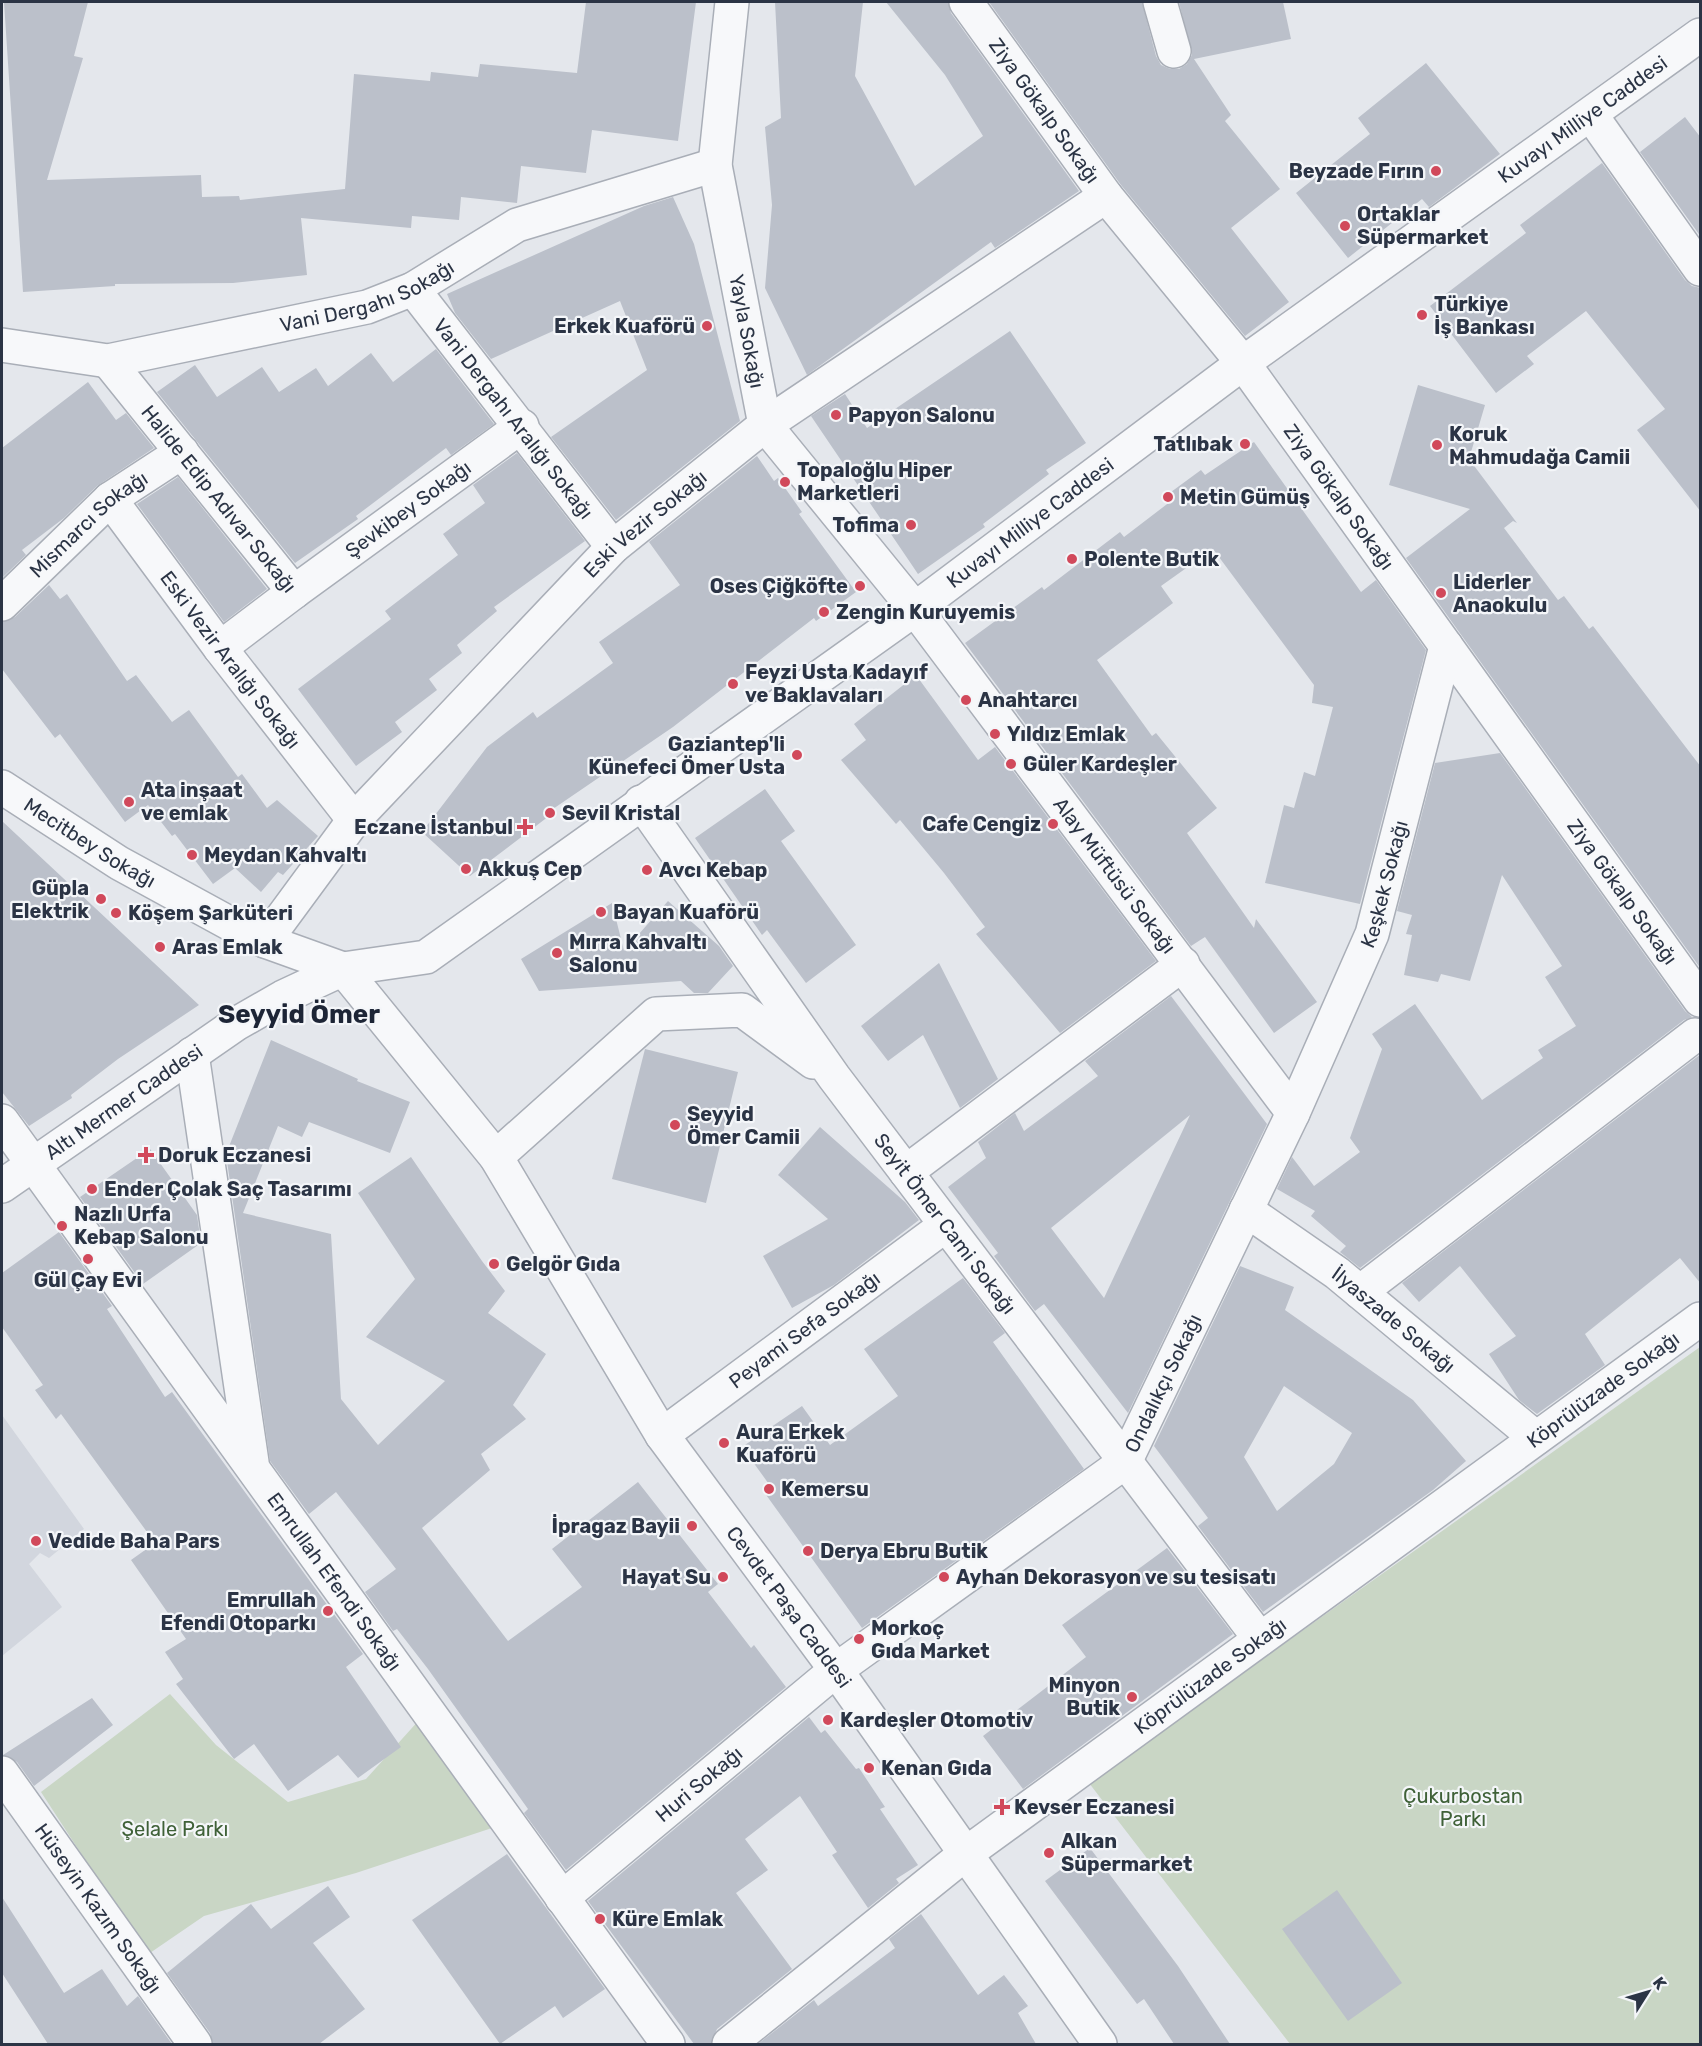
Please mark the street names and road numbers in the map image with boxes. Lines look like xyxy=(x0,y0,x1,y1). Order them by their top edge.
street label: Ziya Gökalp Sokağı xyxy=(984,33,1105,188)
street label: Kuvayı Milliye Caddesi xyxy=(1493,51,1672,188)
street label: Vani Dergahı Sokağı xyxy=(278,255,458,337)
street label: Yayla Sokağı xyxy=(724,272,770,390)
street label: Vani Dergahı Aralığı Sokağı xyxy=(428,314,599,524)
street label: Halide Edip Adıvar Sokağı xyxy=(136,400,302,597)
street label: Ziya Gökalp Sokağı xyxy=(1279,419,1399,574)
street label: Kuvayı Milliye Caddesi xyxy=(942,452,1118,593)
street label: Şevkibey Sokağı xyxy=(340,455,476,563)
street label: Eski Vezir Sokağı xyxy=(578,465,711,583)
street label: Mismarcı Sokağı xyxy=(25,466,152,583)
street label: Eski Vezir Aralığı Sokağı xyxy=(155,566,306,753)
street label: Meсitbey Sokağı xyxy=(19,792,160,893)
street label: Alay Müftüsü Sokağı xyxy=(1048,793,1181,958)
street label: Ziya Gökalp Sokağı xyxy=(1562,814,1683,969)
street label: Keşkek Sokağı xyxy=(1355,818,1413,952)
street label: Altı Mermer Caddesi xyxy=(40,1039,207,1165)
street label: Seyit Ömer Cami Sokağı xyxy=(869,1129,1021,1319)
street label: İlyaszade Sokağı xyxy=(1327,1261,1460,1378)
street label: Peyami Sefa Sokağı xyxy=(724,1266,885,1393)
street label: Ondalıkçı Sokağı xyxy=(1119,1310,1206,1456)
street label: Köprülüzade Sokağı xyxy=(1522,1326,1684,1453)
street label: Emrullah Efendi Sokağı xyxy=(262,1488,407,1675)
street label: Cevdet Paşa Caddesi xyxy=(722,1521,857,1692)
street label: Köprülüzade Sokağı xyxy=(1129,1612,1291,1739)
street label: Huri Sokağı xyxy=(651,1741,747,1827)
street label: Hüseyin Kazım Sokağı xyxy=(30,1819,167,1998)

